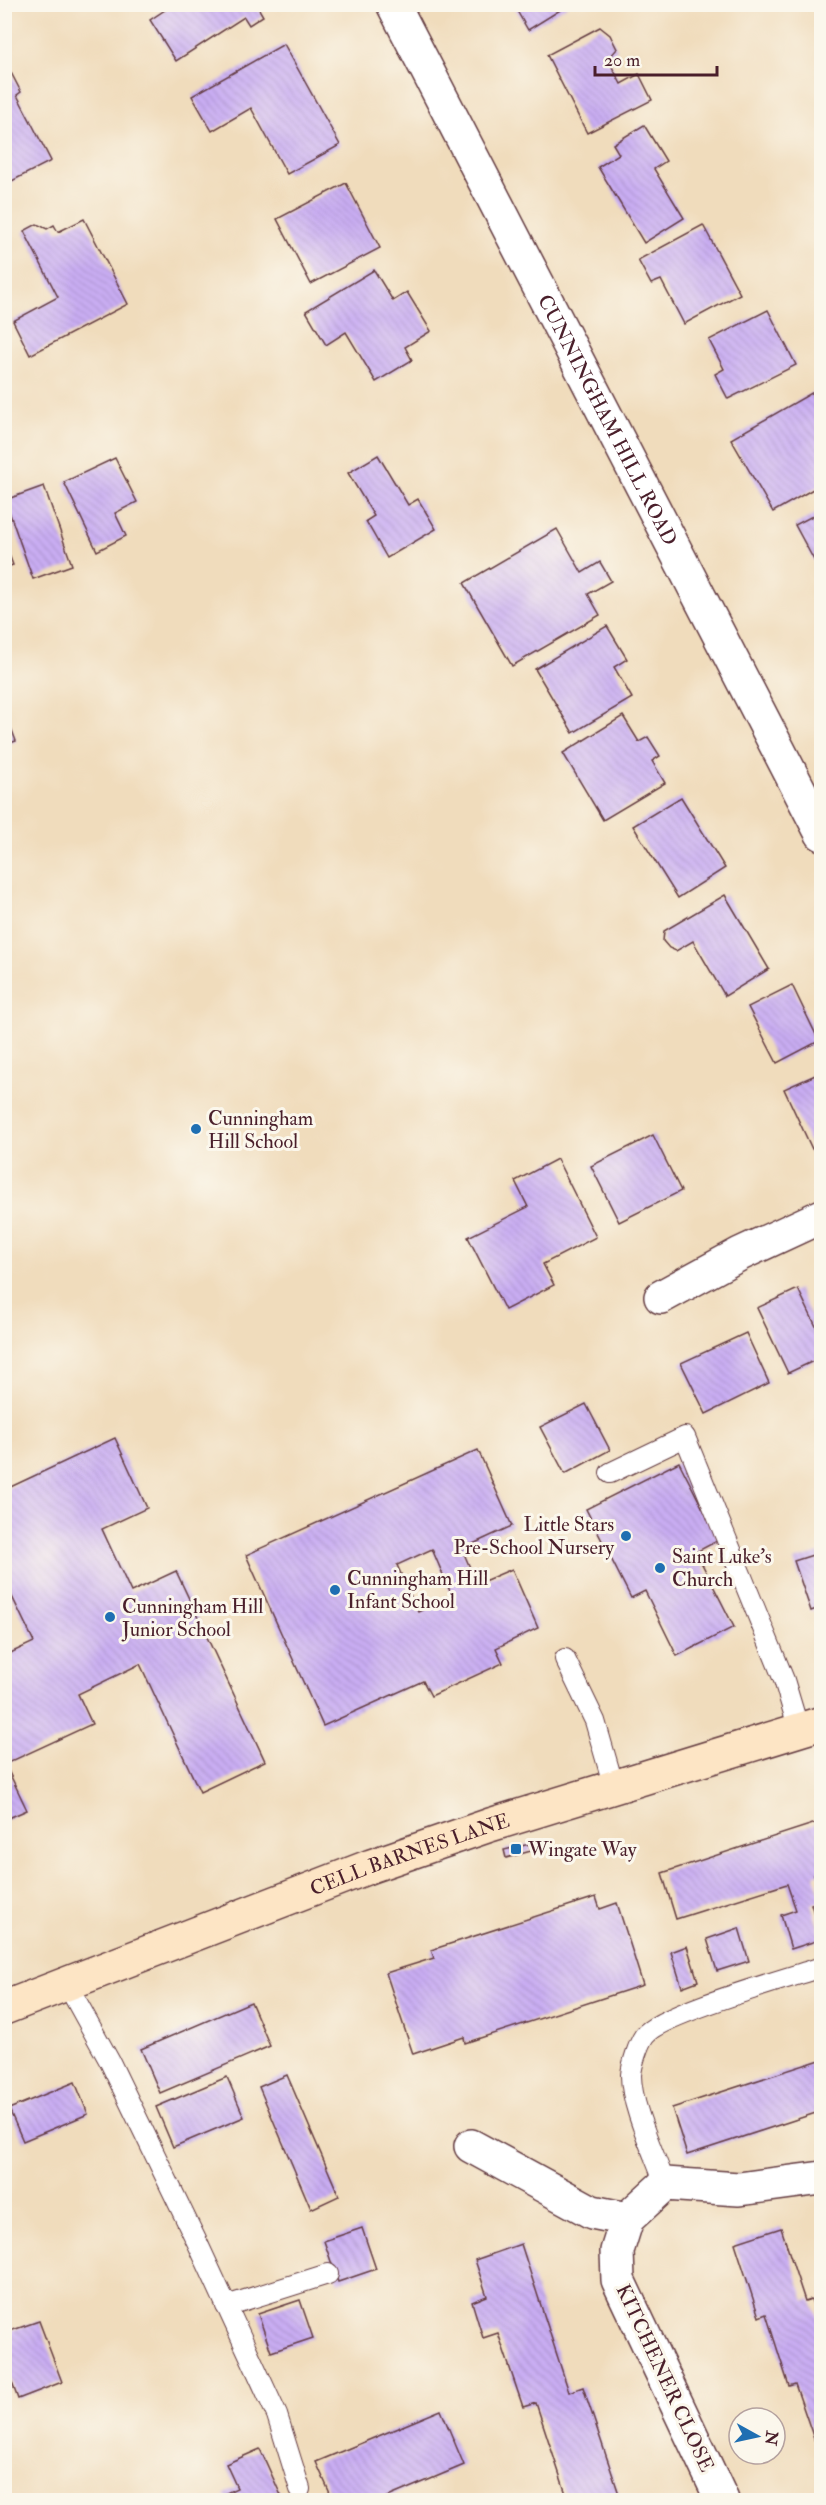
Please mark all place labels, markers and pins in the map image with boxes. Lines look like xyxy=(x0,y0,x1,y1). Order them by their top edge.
place label: Cunningham Hill School xyxy=(208,1106,314,1154)
marker: Cunningham Hill School xyxy=(189,1122,203,1136)
place label: Little Stars Pre-School Nursery xyxy=(453,1512,615,1560)
marker: Little Stars Pre-School Nursery xyxy=(619,1529,633,1543)
place label: Saint Luke's Church xyxy=(672,1544,772,1592)
marker: Saint Luke's Church xyxy=(653,1561,667,1575)
place label: Cunningham Hill Infant School xyxy=(347,1566,488,1614)
marker: Cunningham Hill Infant School xyxy=(328,1583,342,1597)
place label: Cunningham Hill Junior School xyxy=(121,1594,263,1642)
marker: Cunningham Hill Junior School xyxy=(103,1610,117,1624)
place label: Wingate Way xyxy=(527,1837,638,1862)
marker: Wingate Way xyxy=(509,1842,523,1856)

